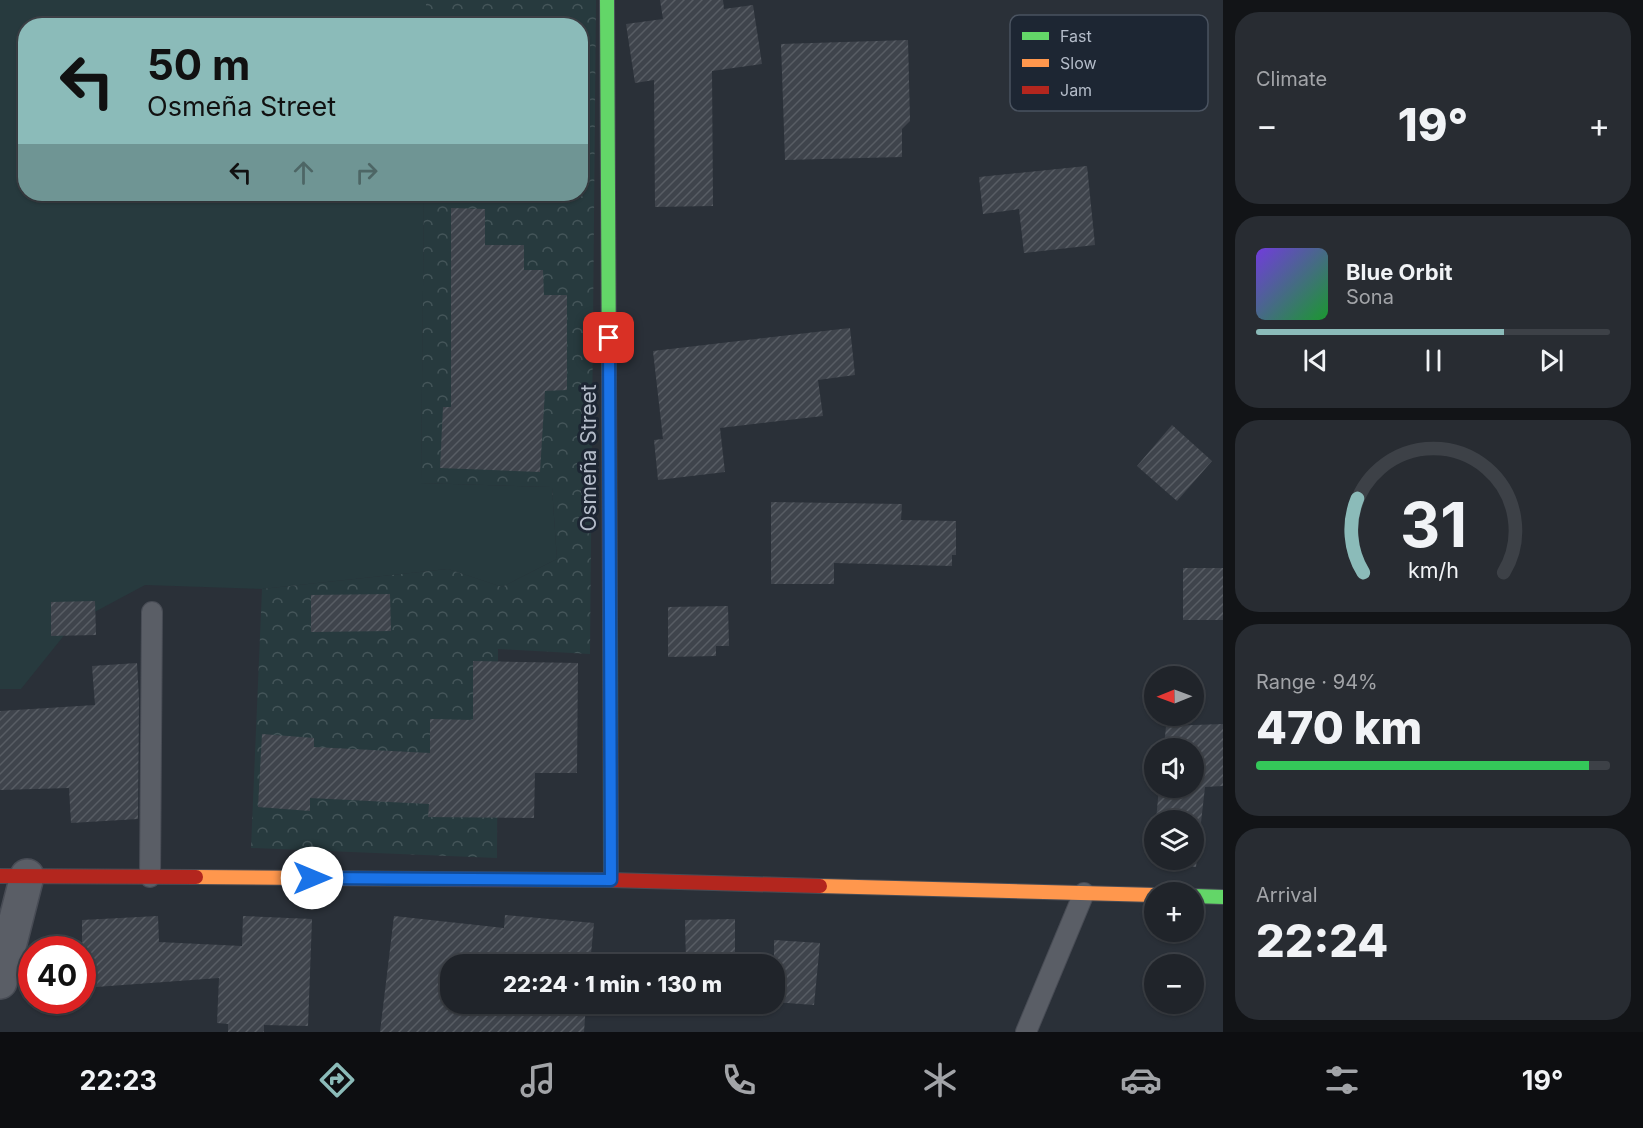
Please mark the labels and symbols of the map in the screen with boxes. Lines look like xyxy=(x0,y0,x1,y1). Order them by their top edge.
legend xyxy=(1010,15,1208,111)
text: Fast xyxy=(1060,26,1092,46)
text: Slow xyxy=(1060,53,1097,73)
text: Jam xyxy=(1060,80,1092,100)
pin xyxy=(583,312,634,363)
street label: Osmeña Street xyxy=(576,384,601,532)
north arrow xyxy=(1144,666,1204,726)
position arrow xyxy=(280,846,344,910)
speed limit sign: 40 xyxy=(18,936,96,1014)

